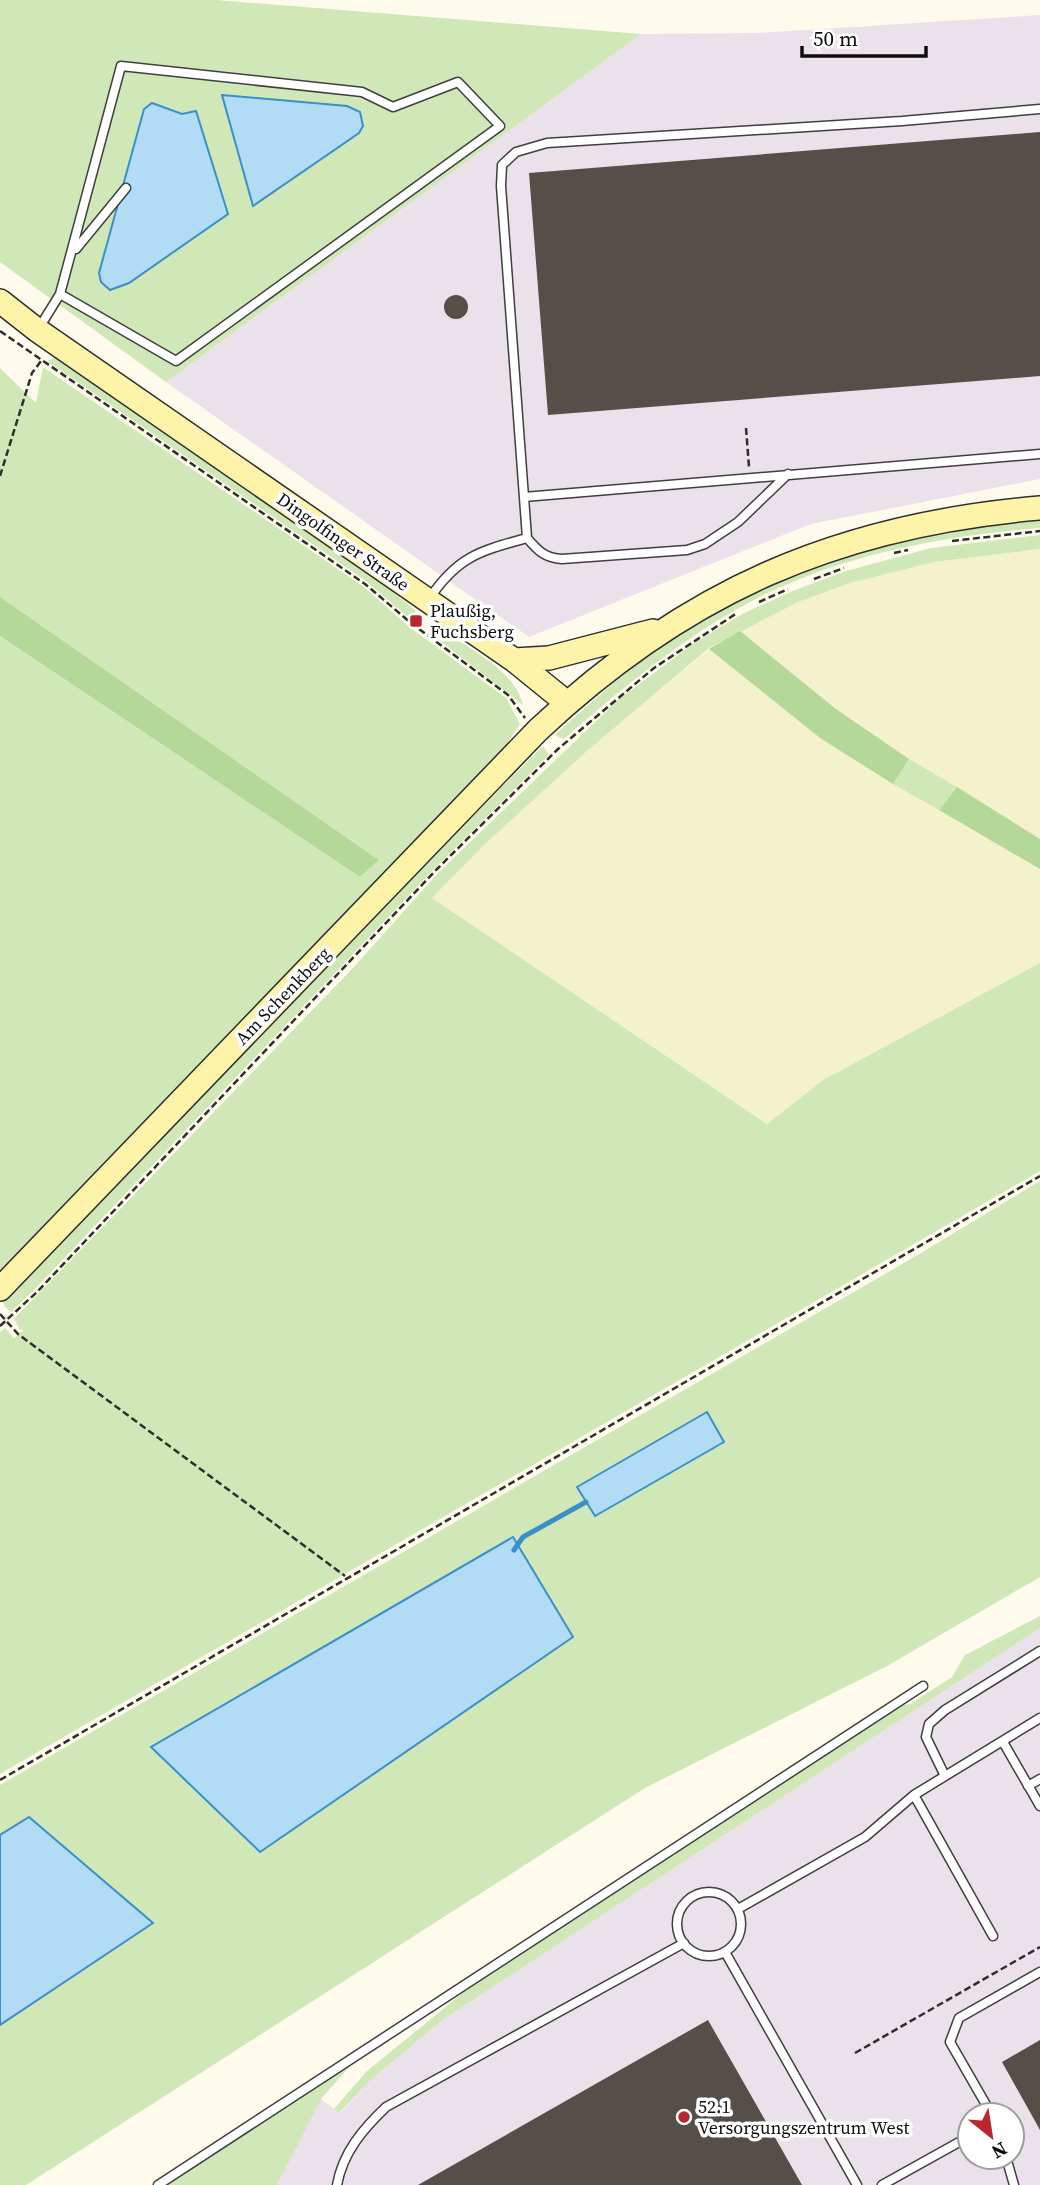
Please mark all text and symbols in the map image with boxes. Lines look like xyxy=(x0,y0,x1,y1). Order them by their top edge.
scale bar xyxy=(802,14,926,58)
text: 50 m xyxy=(813,24,858,53)
street label: Dingolfinger Straße xyxy=(272,486,415,597)
place label: Plaußig, Fuchsberg xyxy=(430,598,514,644)
marker: Plaußig, Fuchsberg xyxy=(408,613,424,629)
street label: Am Schenkberg xyxy=(229,941,336,1050)
place label: 52.1 Versorgungszentrum West xyxy=(698,2094,910,2140)
north arrow xyxy=(956,2101,1026,2171)
marker: 52.1 Versorgungszentrum West xyxy=(676,2109,692,2125)
text: N xyxy=(987,2136,1012,2166)

